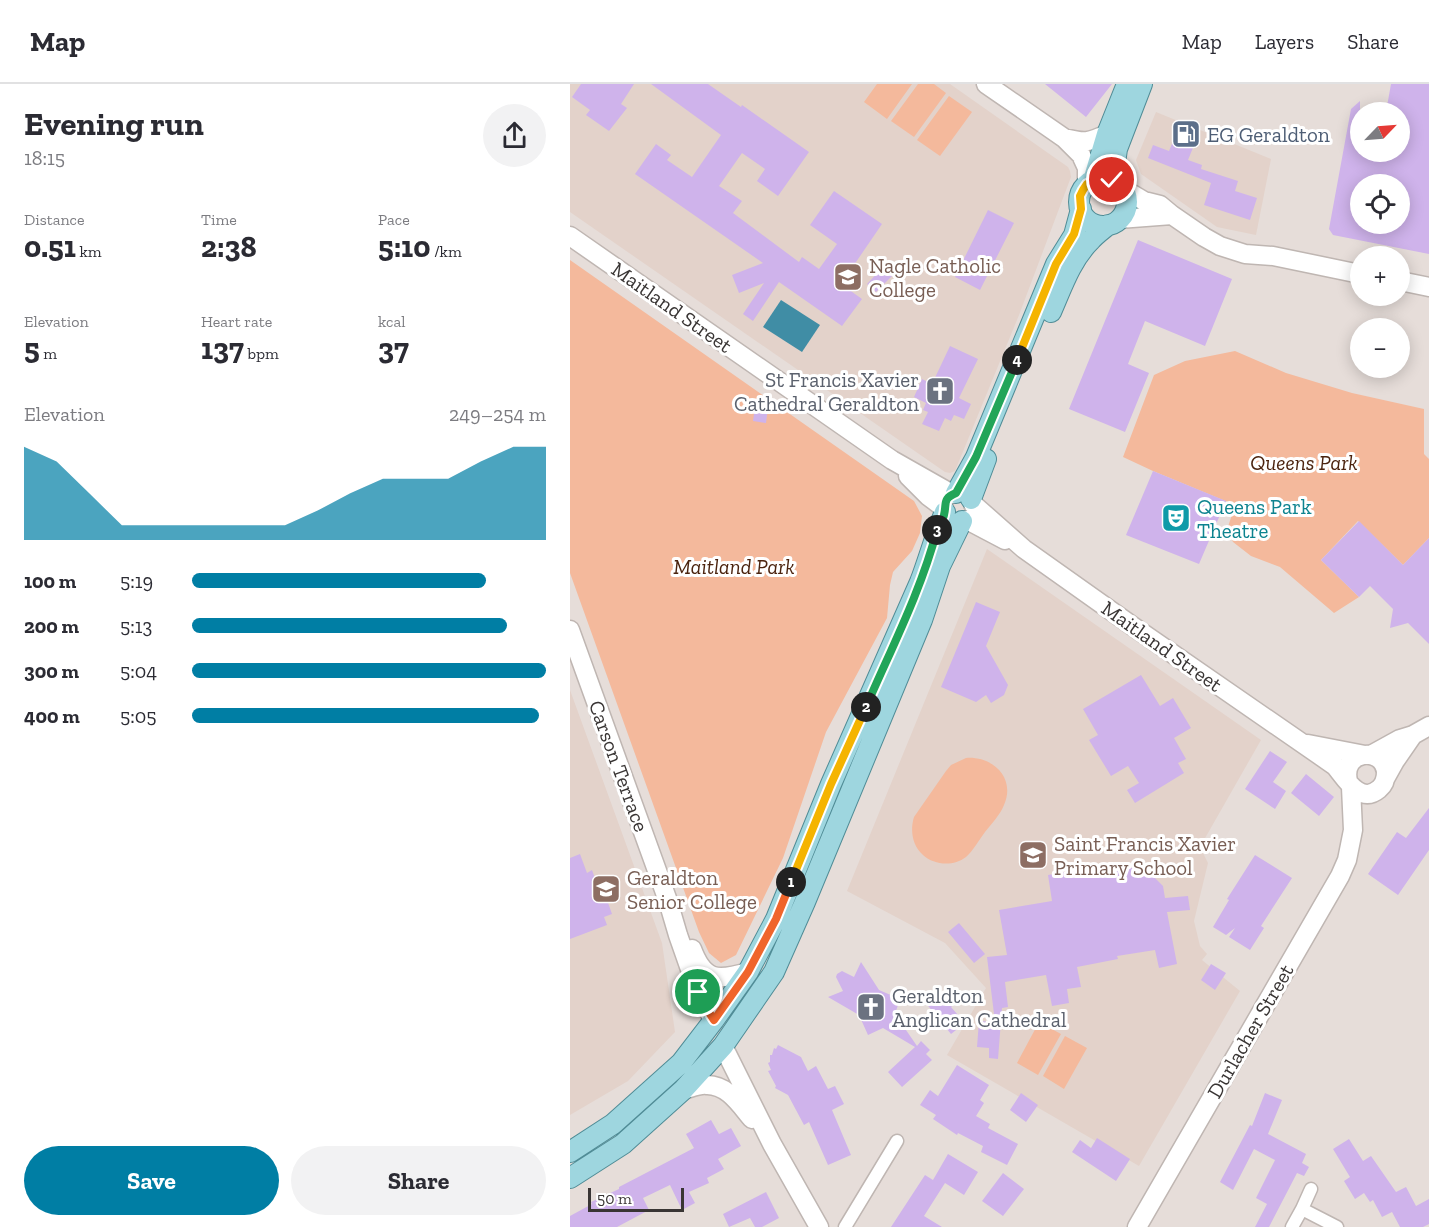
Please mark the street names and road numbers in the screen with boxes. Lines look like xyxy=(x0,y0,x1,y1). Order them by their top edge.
street label: Maitland Street xyxy=(607,256,737,358)
street label: Maitland Street xyxy=(1097,595,1227,697)
street label: Carson Terrace xyxy=(584,697,654,835)
street label: Durlacher Street xyxy=(1201,959,1299,1103)

